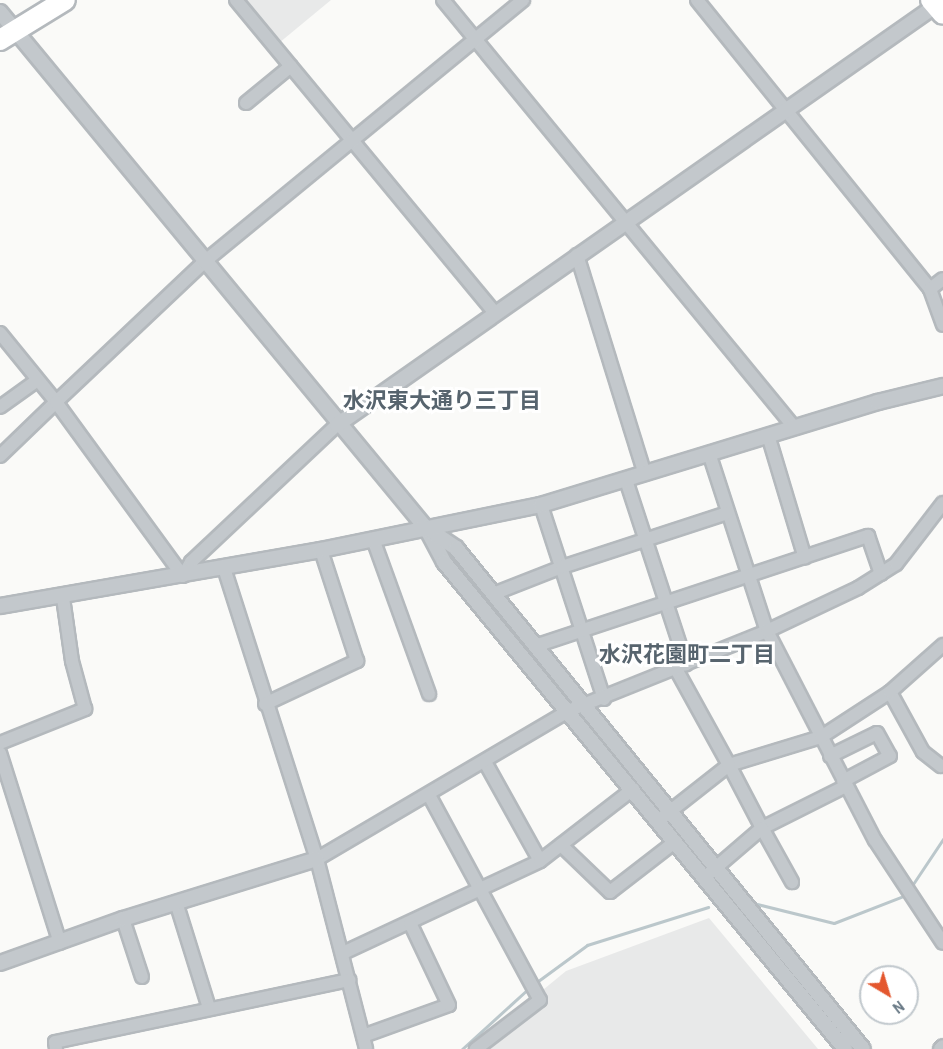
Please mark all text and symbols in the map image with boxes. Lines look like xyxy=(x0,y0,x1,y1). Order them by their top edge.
district label: 水沢東大通り三丁目 xyxy=(343,388,541,414)
district label: 水沢花園町二丁目 xyxy=(599,642,775,668)
north arrow xyxy=(859,965,919,1025)
text: N xyxy=(888,996,909,1019)

